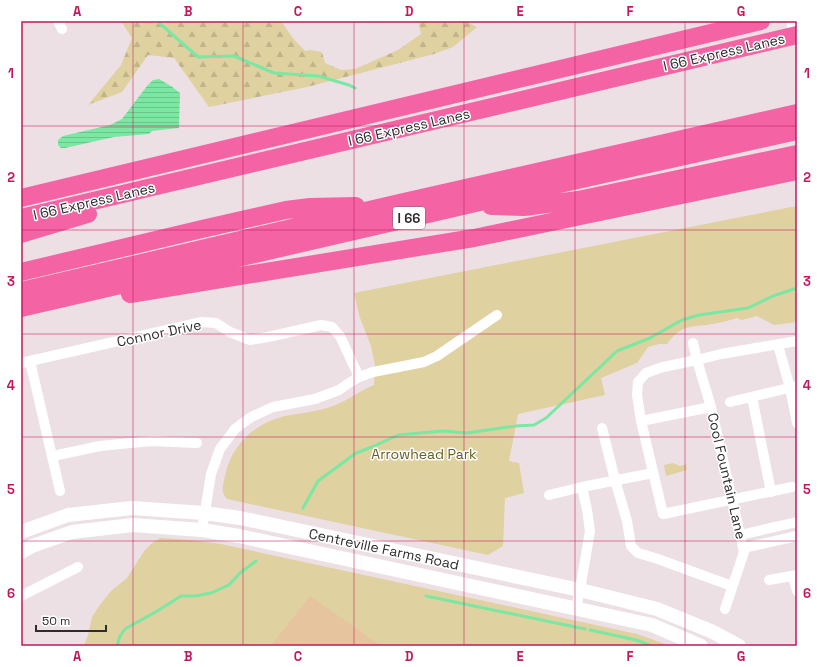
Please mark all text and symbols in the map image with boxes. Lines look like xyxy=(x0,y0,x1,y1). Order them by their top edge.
text: A xyxy=(73,3,82,20)
text: B xyxy=(184,3,193,20)
text: C xyxy=(294,3,302,20)
text: D xyxy=(405,3,414,20)
text: E xyxy=(516,3,524,20)
text: F xyxy=(627,3,634,20)
text: G xyxy=(737,3,745,20)
street label: I 66 Express Lanes xyxy=(661,29,787,75)
text: 1 xyxy=(8,65,14,82)
text: 1 xyxy=(804,65,810,82)
street label: I 66 Express Lanes xyxy=(346,104,472,150)
text: 2 xyxy=(7,169,15,186)
text: 2 xyxy=(803,169,811,186)
street label: I 66 Express Lanes xyxy=(31,178,157,224)
road number: I 66 xyxy=(393,207,425,229)
text: 3 xyxy=(7,273,15,290)
text: 3 xyxy=(803,273,811,290)
street label: Connor Drive xyxy=(115,315,203,351)
text: 4 xyxy=(7,377,15,394)
text: 4 xyxy=(803,377,811,394)
street label: Cool Fountain Lane xyxy=(704,411,750,541)
park label: Arrowhead Park xyxy=(371,445,477,463)
text: 5 xyxy=(7,481,15,498)
text: 5 xyxy=(803,481,811,498)
street label: Centreville Farms Road xyxy=(307,524,461,574)
text: 6 xyxy=(7,585,15,602)
text: 6 xyxy=(803,585,811,602)
scale bar xyxy=(36,607,106,633)
text: 50 m xyxy=(42,613,70,629)
text: A xyxy=(73,648,82,665)
text: B xyxy=(184,648,193,665)
text: C xyxy=(294,648,302,665)
text: D xyxy=(405,648,414,665)
text: E xyxy=(516,648,524,665)
text: F xyxy=(627,648,634,665)
text: G xyxy=(737,648,745,665)

